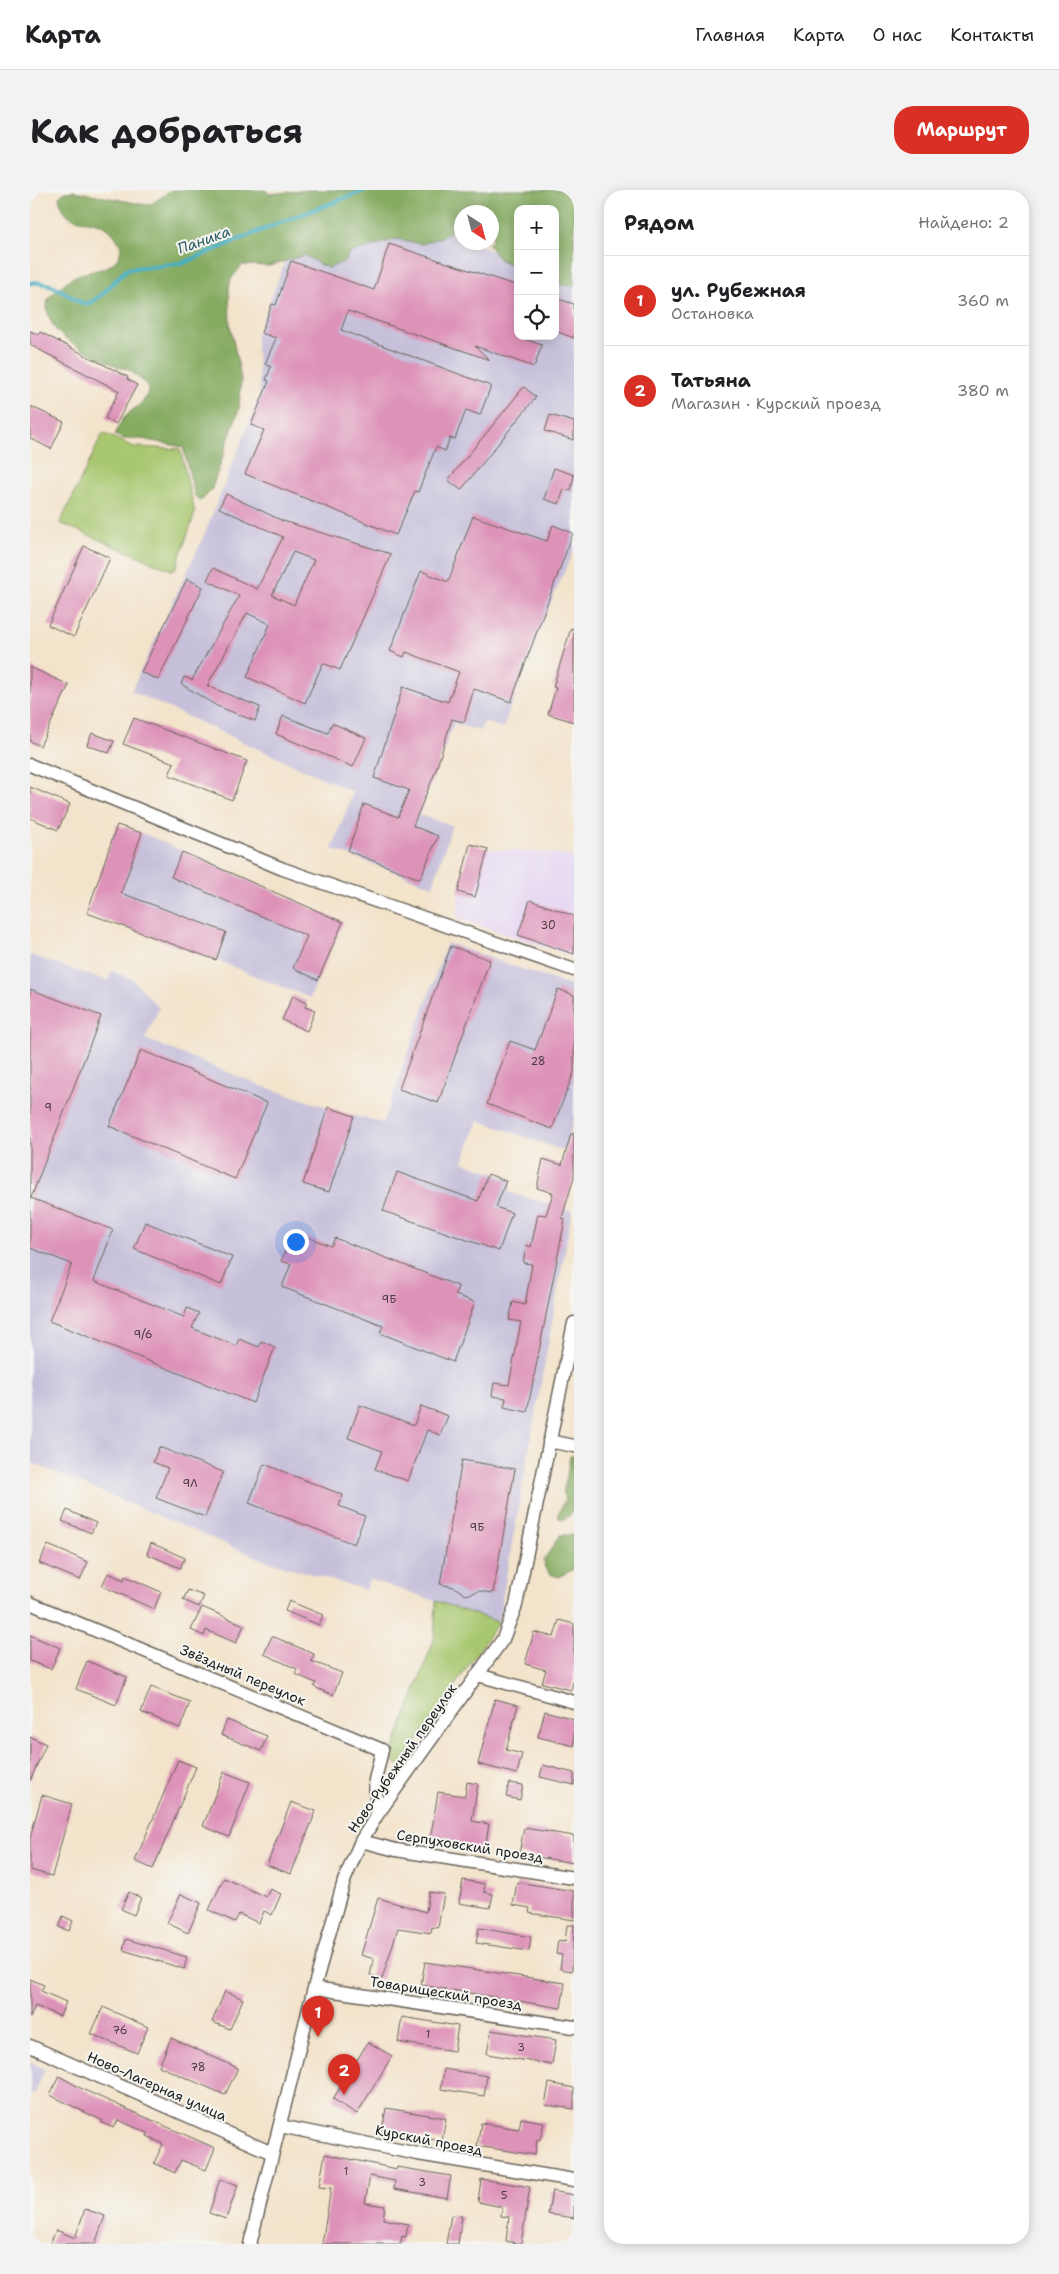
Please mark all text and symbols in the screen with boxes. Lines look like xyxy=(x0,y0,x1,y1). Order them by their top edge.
text: Карта xyxy=(25,19,101,51)
text: Главная xyxy=(695,23,765,47)
text: Карта xyxy=(793,23,845,47)
text: О нас xyxy=(873,23,922,47)
text: Контакты xyxy=(950,23,1034,47)
button: Маршрут xyxy=(894,106,1029,154)
text: Как добраться xyxy=(30,107,303,154)
north arrow xyxy=(454,205,499,250)
map controls xyxy=(514,205,559,340)
button: + xyxy=(514,205,559,250)
text: Рядом xyxy=(624,209,694,237)
text: Найдено: 2 xyxy=(918,212,1009,233)
water label: Паника xyxy=(175,221,233,259)
button: − xyxy=(514,250,559,295)
text: ул. Рубежная xyxy=(671,278,806,303)
text: 1 xyxy=(636,290,644,311)
text: 360 m xyxy=(957,290,1009,311)
button: locate xyxy=(514,295,559,340)
text: Остановка xyxy=(671,303,754,324)
text: Татьяна xyxy=(671,368,751,393)
text: 2 xyxy=(634,380,646,401)
text: 380 m xyxy=(957,380,1009,401)
text: Магазин · Курский проезд xyxy=(671,393,881,414)
house number: 30 xyxy=(540,918,556,933)
house number: 28 xyxy=(530,1054,546,1069)
house number: 9 xyxy=(44,1100,52,1115)
your location xyxy=(283,1229,309,1255)
house number: 9Б xyxy=(382,1292,396,1307)
house number: 9/6 xyxy=(134,1327,152,1342)
house number: 9Л xyxy=(182,1476,198,1491)
house number: 9Б xyxy=(470,1520,484,1535)
street label: Звёздный переулок xyxy=(177,1640,309,1710)
street label: Ново-Рубежный переулок xyxy=(343,1679,461,1836)
street label: Серпуховский проезд xyxy=(395,1826,545,1867)
street label: Товарищеский проезд xyxy=(369,1972,524,2014)
pin: 1 xyxy=(302,1996,334,2037)
house number: 76 xyxy=(113,2023,127,2038)
house number: 1 xyxy=(426,2027,430,2042)
house number: 3 xyxy=(517,2040,525,2055)
street label: Ново-Лагерная улица xyxy=(84,2047,230,2125)
pin: 2 xyxy=(328,2054,360,2095)
house number: 78 xyxy=(191,2060,205,2075)
street label: Курский проезд xyxy=(374,2121,484,2159)
house number: 1 xyxy=(344,2164,348,2179)
house number: 3 xyxy=(418,2175,426,2190)
house number: 5 xyxy=(501,2188,508,2203)

